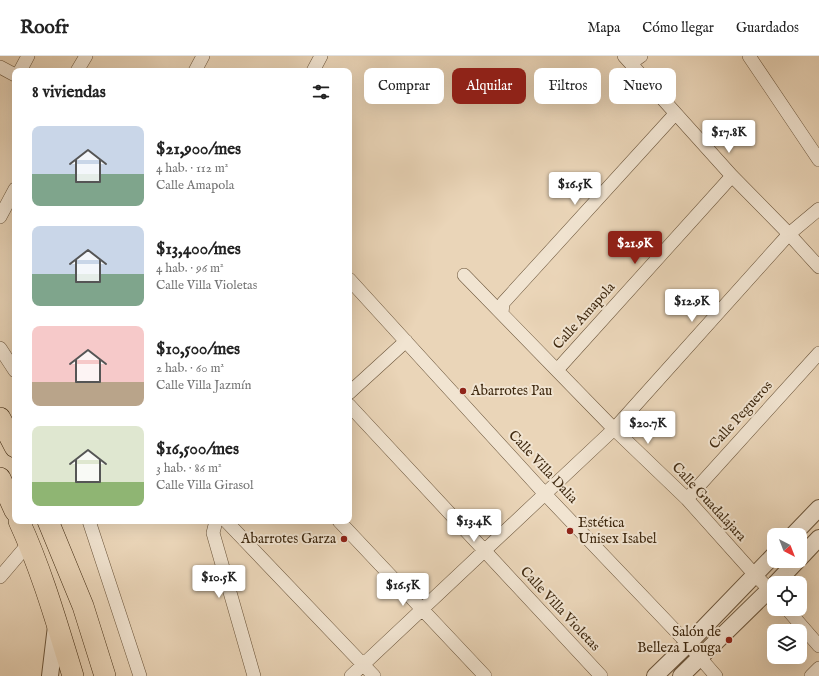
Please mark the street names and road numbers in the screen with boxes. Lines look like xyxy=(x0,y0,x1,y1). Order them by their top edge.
street label: Calle Amapola xyxy=(549,278,620,353)
street label: Calle Pegueros xyxy=(705,377,777,453)
street label: Calle Villa Dalia xyxy=(504,427,582,508)
street label: Calle Guadalajara xyxy=(668,459,751,546)
street label: Calle Villa Violetas xyxy=(516,563,604,655)

